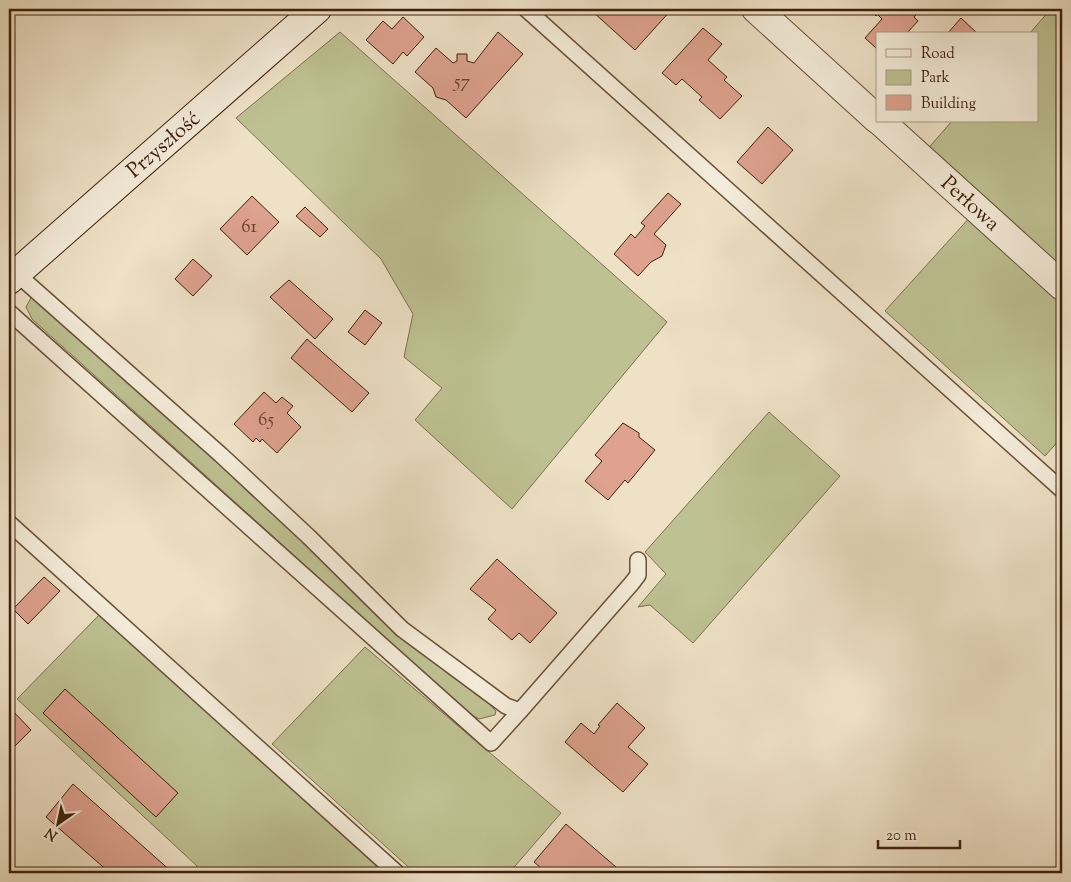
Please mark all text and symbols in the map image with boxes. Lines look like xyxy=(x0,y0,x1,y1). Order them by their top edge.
legend xyxy=(876,32,1038,122)
text: Road xyxy=(921,44,955,65)
text: Park xyxy=(921,68,950,89)
house number: 57 xyxy=(453,69,470,96)
text: Building xyxy=(921,94,976,115)
street label: Przyszłość xyxy=(121,105,208,186)
street label: Perłowa xyxy=(933,170,1006,239)
house number: 61 xyxy=(241,214,257,241)
house number: 65 xyxy=(258,407,274,434)
north arrow xyxy=(32,800,82,850)
scale bar xyxy=(878,817,961,849)
text: N xyxy=(42,822,62,845)
text: 20 m xyxy=(886,826,917,847)

